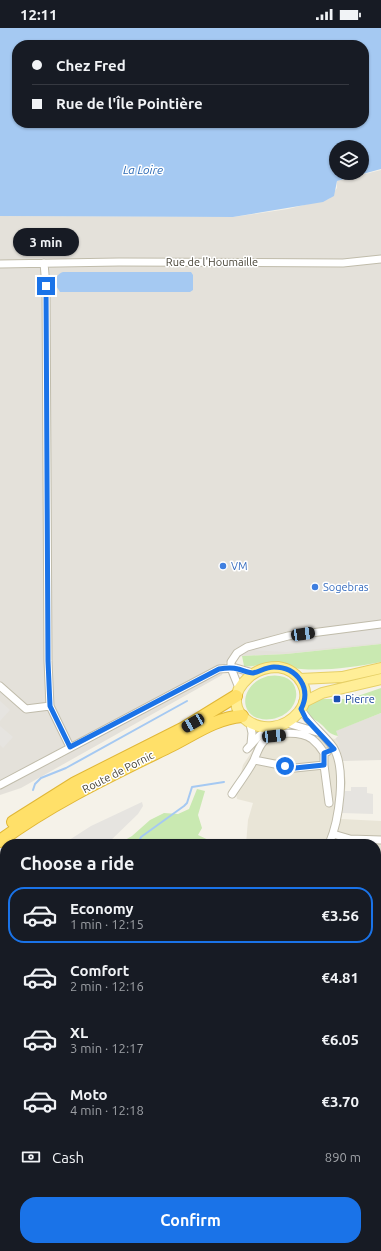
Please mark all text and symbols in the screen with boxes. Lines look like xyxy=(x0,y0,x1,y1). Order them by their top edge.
text: 12:11 xyxy=(20,6,58,23)
text: Chez Fred xyxy=(56,57,126,74)
text: Rue de l'Île Pointière xyxy=(56,95,203,112)
map controls xyxy=(329,140,369,180)
button: layers xyxy=(329,140,369,180)
water label: La Loire xyxy=(123,163,163,176)
callout: 3 min xyxy=(13,228,79,256)
text: 3 min xyxy=(30,235,62,249)
street label: Rue de l'Houmaille xyxy=(166,256,258,268)
route end xyxy=(37,277,55,295)
place label: VM xyxy=(231,560,248,572)
marker: VM xyxy=(218,561,228,571)
place label: Sogebras xyxy=(323,581,369,593)
marker: Sogebras xyxy=(310,582,320,592)
car xyxy=(290,626,316,642)
place label: Pierre xyxy=(345,693,375,705)
marker: Pierre xyxy=(332,694,342,704)
car xyxy=(180,712,206,734)
car xyxy=(261,729,287,743)
street label: Route de Pornic xyxy=(80,749,156,795)
route start xyxy=(276,757,294,775)
text: Choose a ride xyxy=(20,853,134,873)
icon: car xyxy=(22,897,58,933)
text: Economy xyxy=(70,900,134,917)
text: €3.56 xyxy=(321,907,359,924)
text: 1 min · 12:15 xyxy=(70,917,144,931)
icon: car xyxy=(22,959,58,995)
text: Comfort xyxy=(70,962,129,979)
text: €4.81 xyxy=(321,969,359,986)
text: 2 min · 12:16 xyxy=(70,979,144,993)
icon: car xyxy=(22,1021,58,1057)
text: XL xyxy=(70,1024,88,1041)
text: €6.05 xyxy=(321,1031,359,1048)
text: 3 min · 12:17 xyxy=(70,1041,144,1055)
icon: car xyxy=(22,1083,58,1119)
text: Moto xyxy=(70,1086,108,1103)
text: €3.70 xyxy=(321,1093,359,1110)
text: 4 min · 12:18 xyxy=(70,1103,144,1117)
icon: cash xyxy=(20,1146,42,1168)
text: Cash xyxy=(52,1149,84,1166)
text: 890 m xyxy=(325,1150,361,1164)
button: Confirm xyxy=(20,1197,361,1243)

